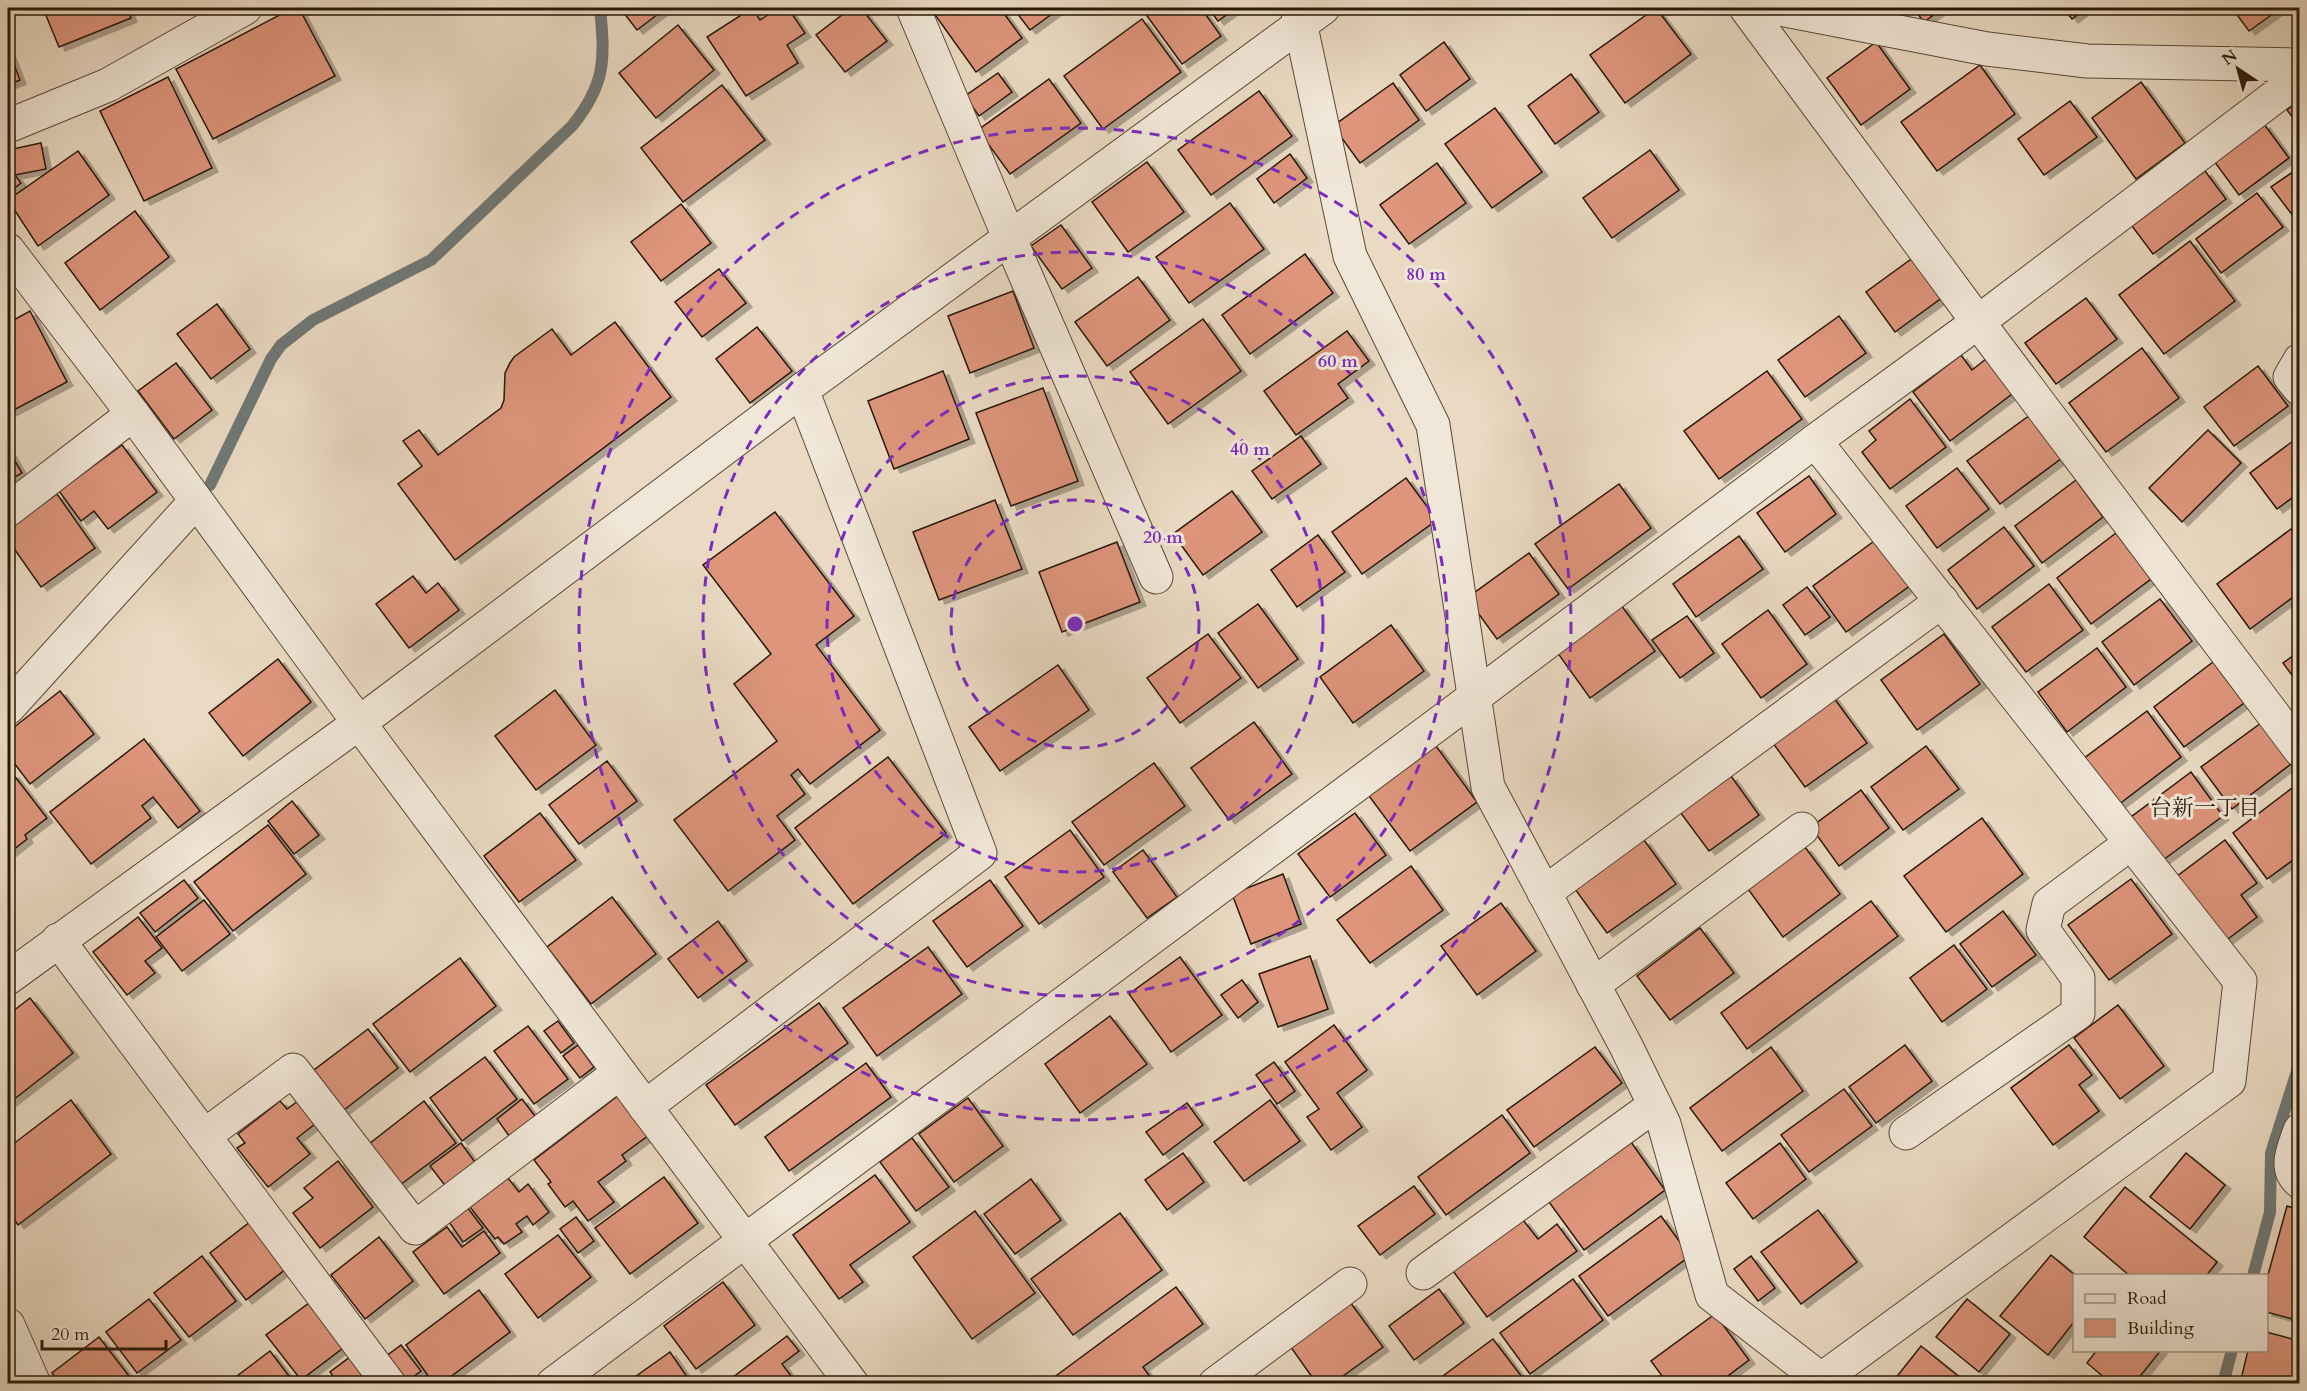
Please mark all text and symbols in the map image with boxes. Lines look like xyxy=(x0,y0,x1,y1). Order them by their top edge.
north arrow xyxy=(2208,39,2268,99)
text: N xyxy=(2218,45,2242,71)
text: 80 m xyxy=(1406,262,1446,287)
text: 60 m xyxy=(1318,349,1358,374)
text: 40 m xyxy=(1230,437,1270,462)
text: 20 m xyxy=(1143,525,1183,550)
centre of rings xyxy=(1065,614,1085,634)
district label: 台新一丁目 xyxy=(2150,793,2260,823)
legend xyxy=(2073,1274,2268,1352)
text: Road xyxy=(2127,1286,2167,1311)
scale bar xyxy=(42,1313,166,1351)
text: Building xyxy=(2127,1316,2195,1341)
text: 20 m xyxy=(51,1322,90,1347)

